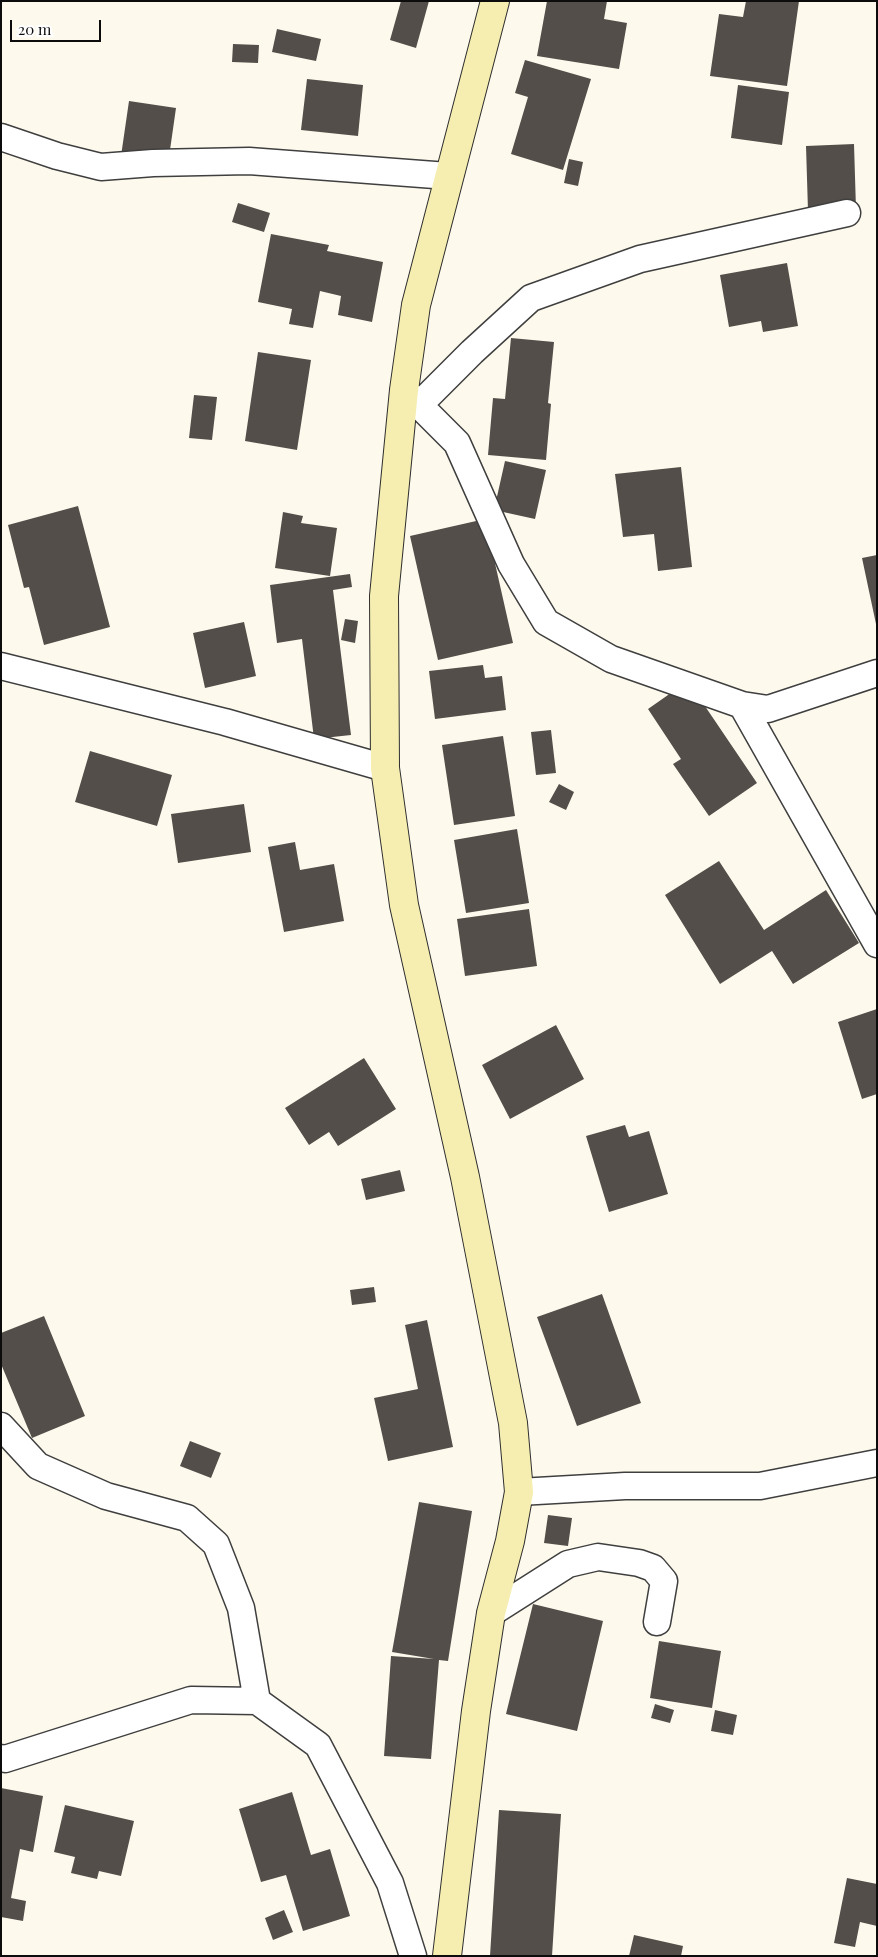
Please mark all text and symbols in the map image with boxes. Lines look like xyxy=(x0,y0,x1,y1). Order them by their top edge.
scale bar xyxy=(12,10,104,42)
text: 20 m xyxy=(18,19,51,39)

